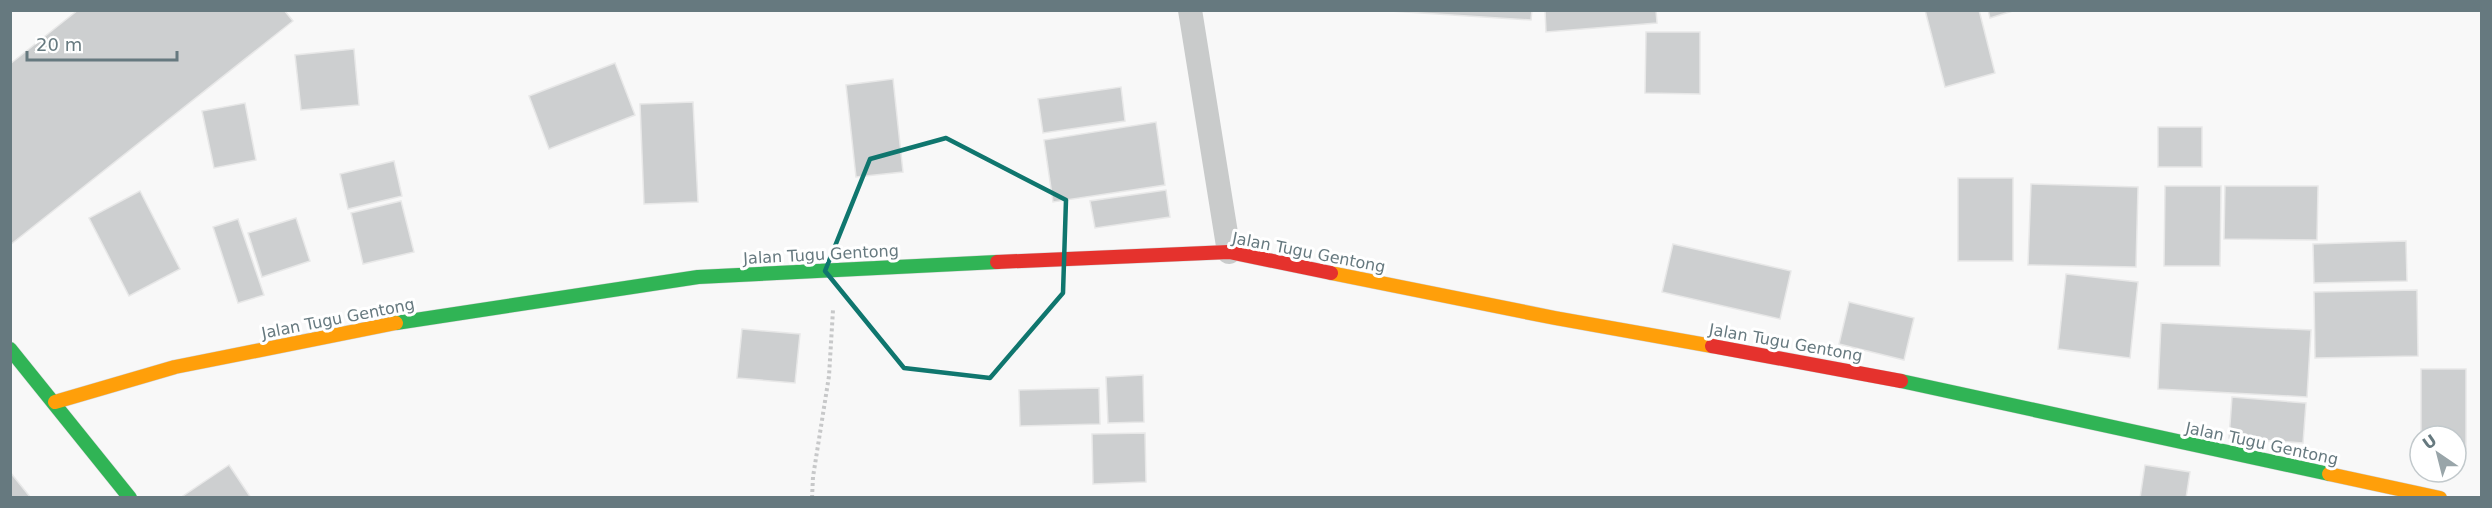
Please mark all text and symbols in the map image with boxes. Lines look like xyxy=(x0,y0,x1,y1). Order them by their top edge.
scale bar xyxy=(27,24,177,62)
text: 20 m xyxy=(36,34,82,55)
street label: Jalan Tugu Gentong xyxy=(1230,228,1387,277)
street label: Jalan Tugu Gentong xyxy=(742,241,899,268)
street label: Jalan Tugu Gentong xyxy=(259,294,416,343)
street label: Jalan Tugu Gentong xyxy=(1707,319,1864,365)
street label: Jalan Tugu Gentong xyxy=(2183,418,2340,469)
north arrow xyxy=(2408,424,2468,484)
text: U xyxy=(2419,431,2440,454)

